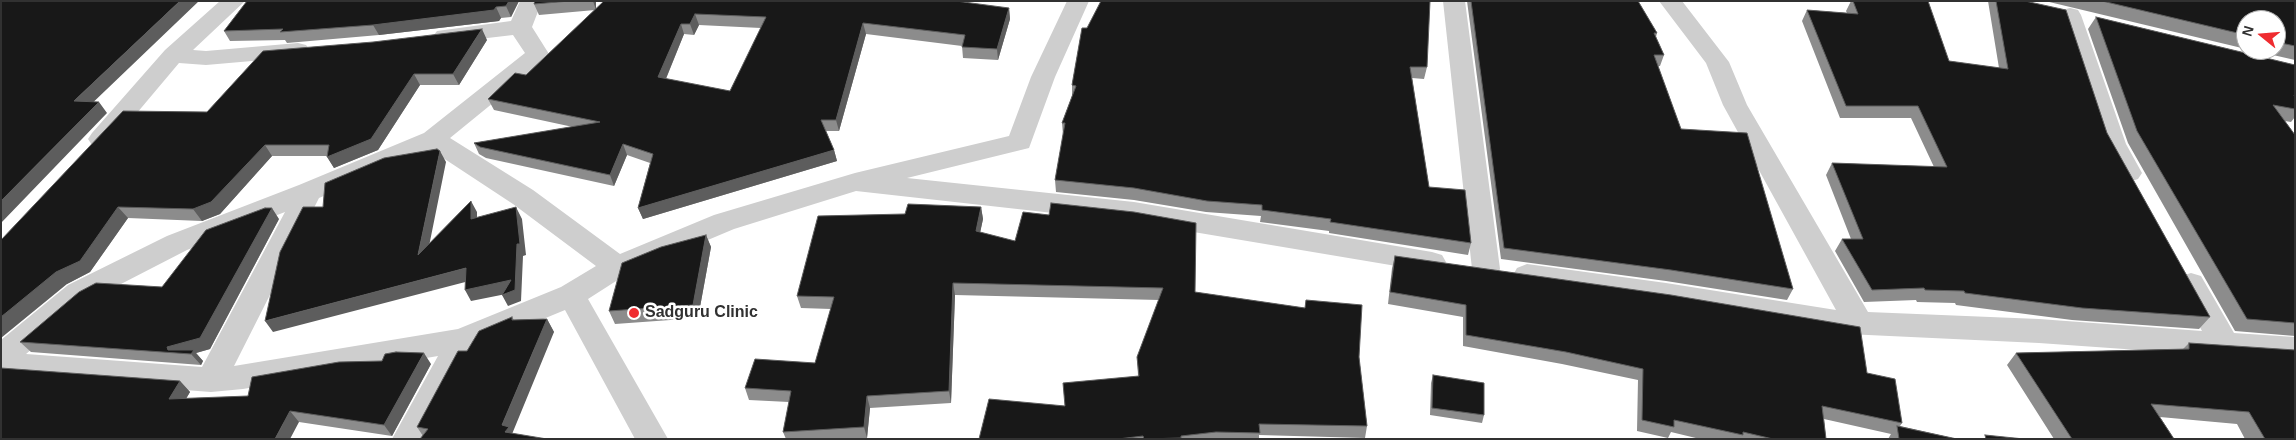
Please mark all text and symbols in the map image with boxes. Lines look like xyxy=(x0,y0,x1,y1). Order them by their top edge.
north arrow xyxy=(2236,10,2286,60)
text: N xyxy=(2238,24,2257,38)
place label: Sadguru Clinic xyxy=(645,303,758,323)
marker: Sadguru Clinic xyxy=(627,306,641,320)

